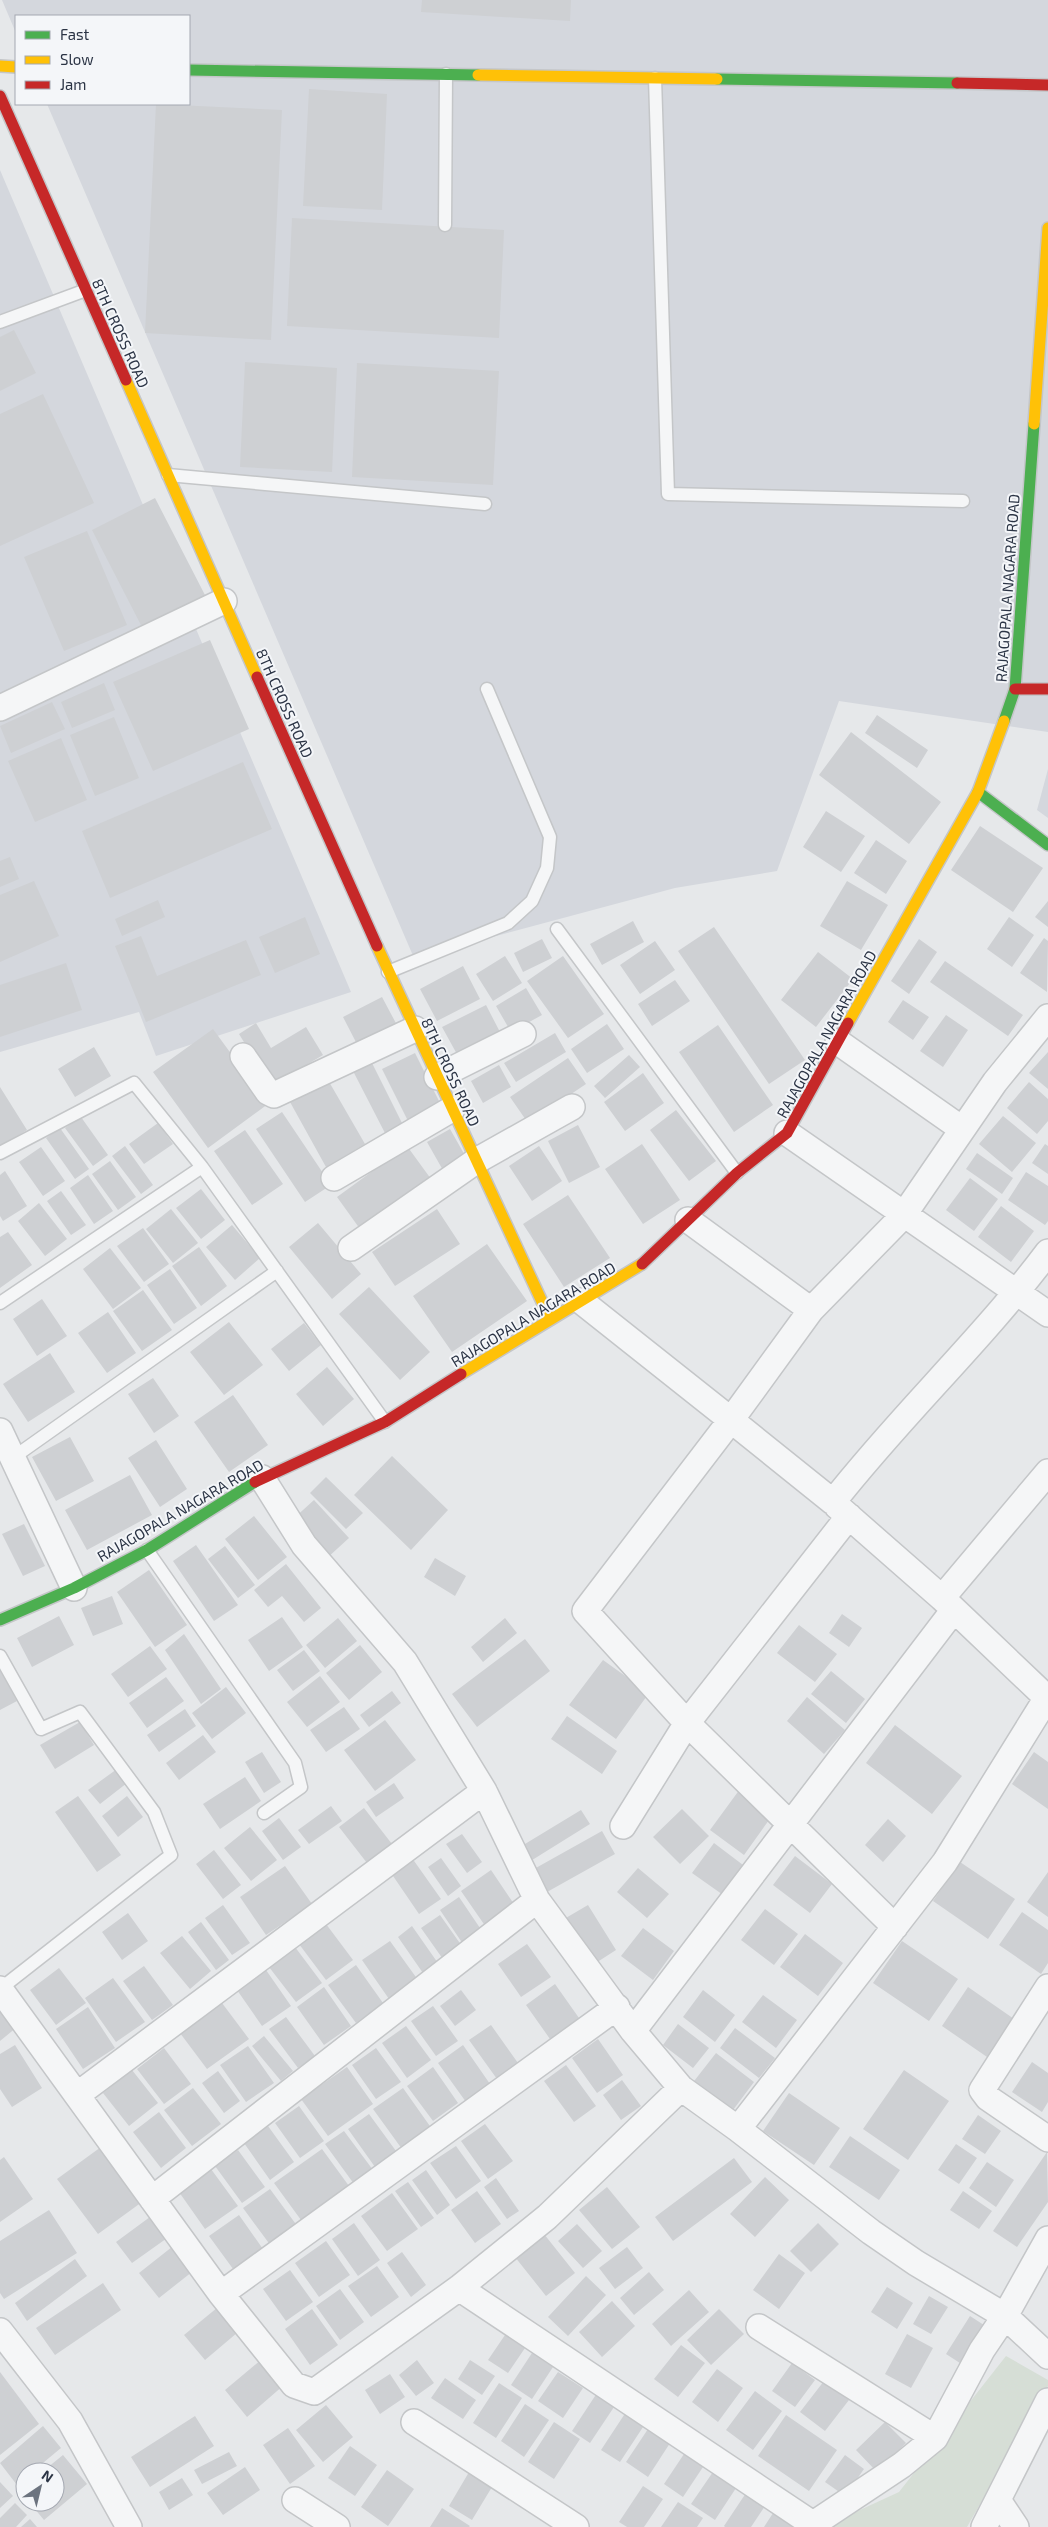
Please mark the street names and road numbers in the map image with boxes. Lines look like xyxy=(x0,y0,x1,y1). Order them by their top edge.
street label: 8TH CROSS ROAD xyxy=(89,276,153,390)
street label: RAJAGOPALA NAGARA ROAD xyxy=(991,493,1023,683)
street label: 8TH CROSS ROAD xyxy=(253,646,317,760)
street label: RAJAGOPALA NAGARA ROAD xyxy=(772,947,880,1121)
street label: 8TH CROSS ROAD xyxy=(418,1015,484,1129)
street label: RAJAGOPALA NAGARA ROAD xyxy=(447,1258,619,1370)
street label: RAJAGOPALA NAGARA ROAD xyxy=(94,1455,266,1565)

